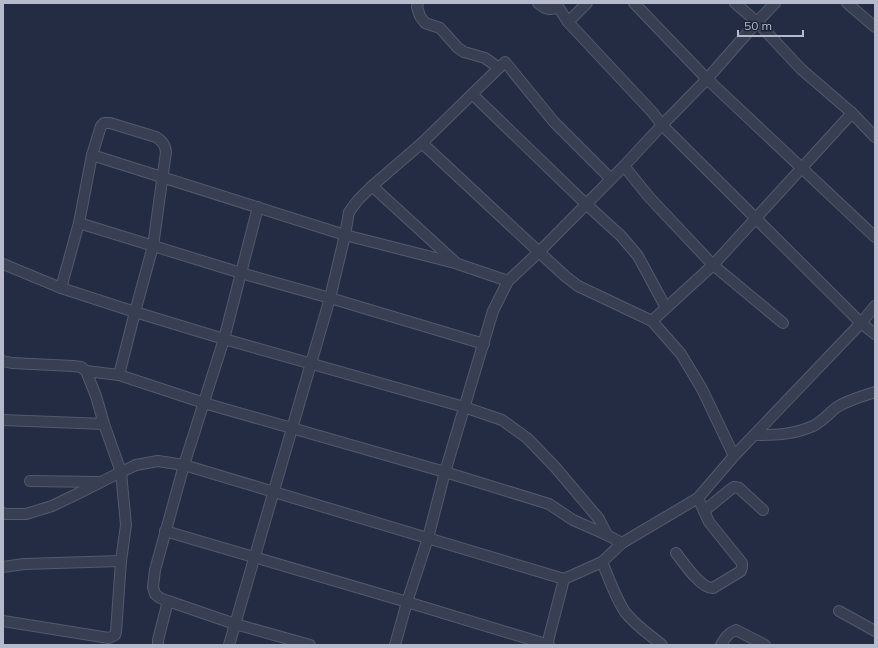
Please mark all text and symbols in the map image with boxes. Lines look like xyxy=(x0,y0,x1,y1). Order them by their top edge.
scale bar xyxy=(738,12,803,38)
text: 50 m xyxy=(744,18,772,33)

